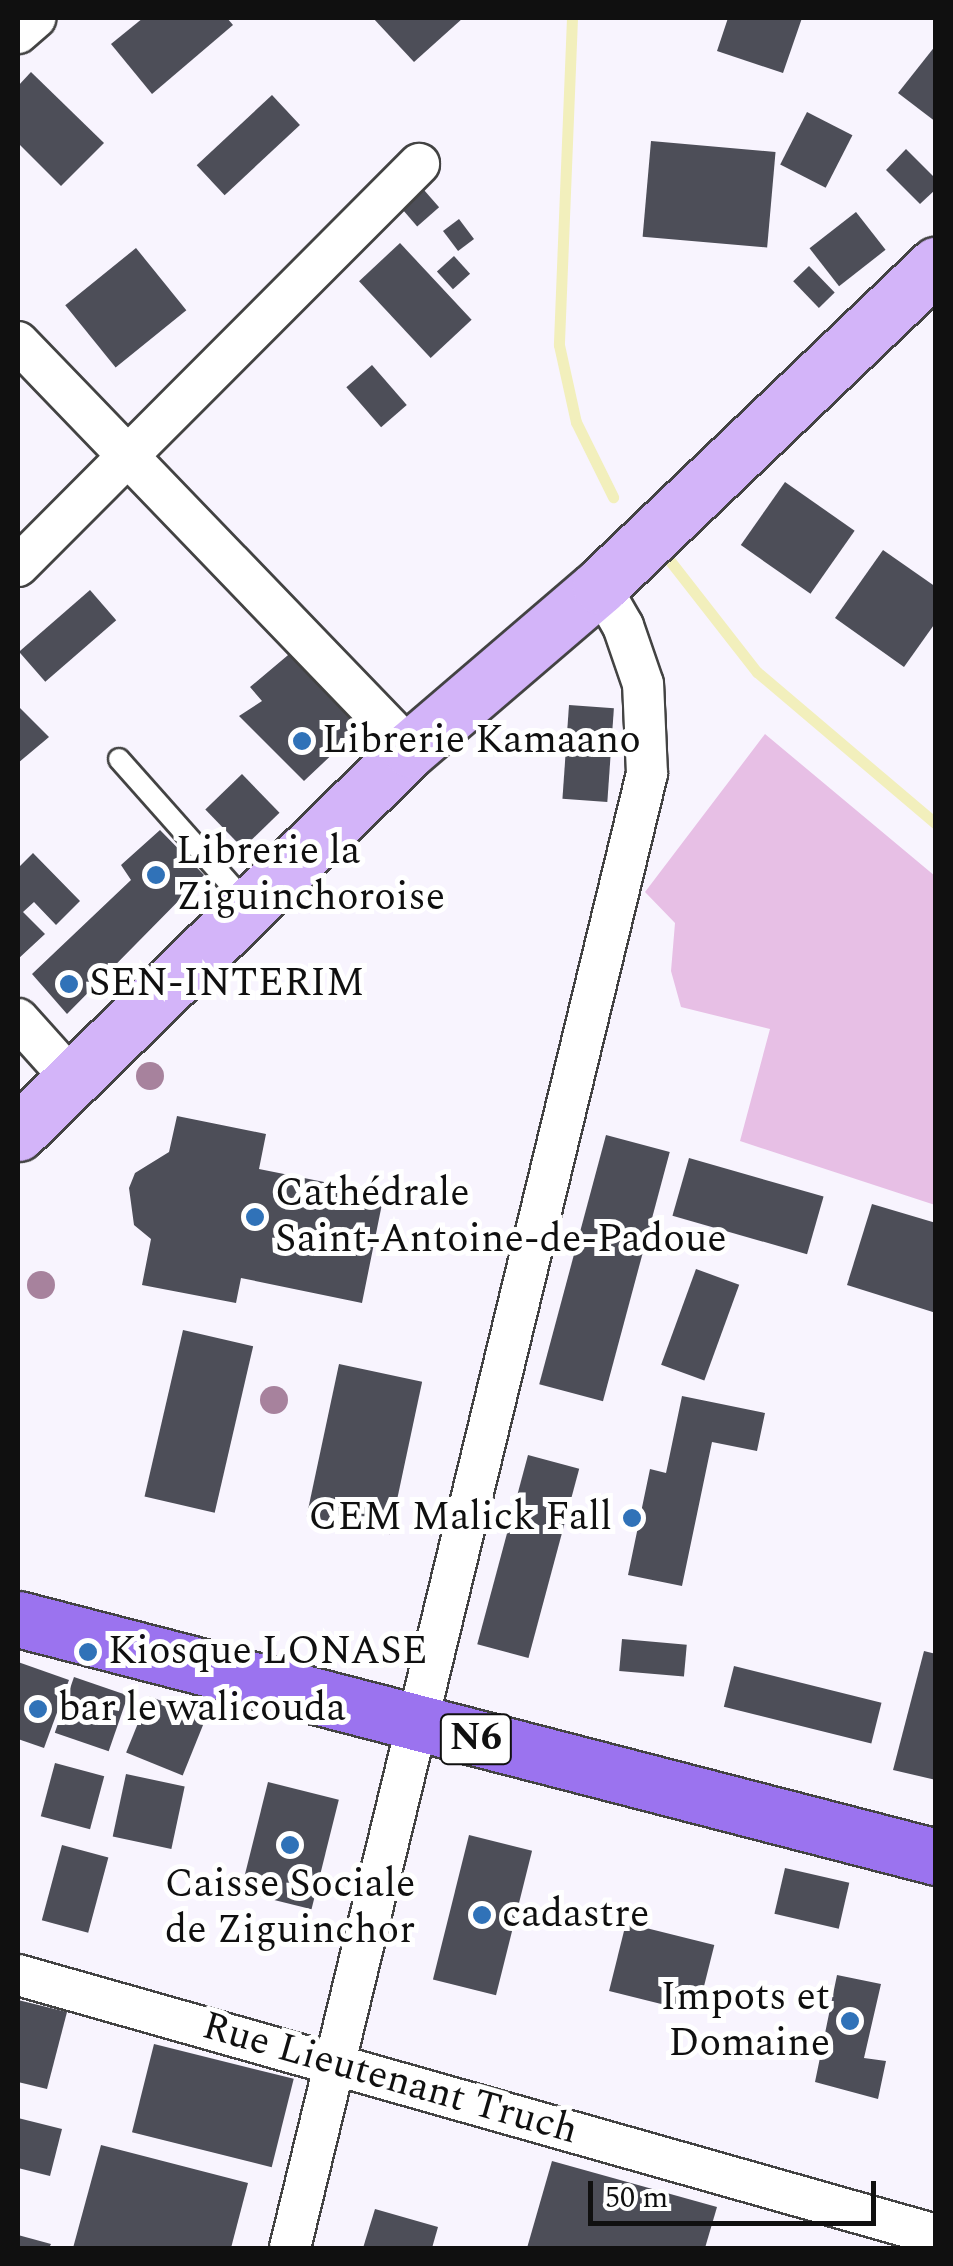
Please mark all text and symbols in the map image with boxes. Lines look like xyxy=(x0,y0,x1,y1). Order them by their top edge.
place label: Librerie Kamaano xyxy=(322,717,641,765)
marker: Librerie Kamaano xyxy=(291,730,313,752)
place label: Librerie la Ziguinchoroise xyxy=(176,828,445,922)
marker: Librerie la Ziguinchoroise xyxy=(145,864,167,886)
place label: SEN-INTERIM xyxy=(89,960,364,1008)
marker: SEN-INTERIM xyxy=(58,973,80,995)
place label: Cathédrale Saint-Antoine-de-Padoue xyxy=(275,1170,727,1264)
marker: Cathédrale Saint-Antoine-de-Padoue xyxy=(244,1206,266,1228)
place label: CEM Malick Fall xyxy=(308,1494,612,1542)
marker: CEM Malick Fall xyxy=(621,1507,643,1529)
place label: Kiosque LONASE xyxy=(108,1628,428,1676)
marker: Kiosque LONASE xyxy=(77,1641,99,1663)
place label: bar le walicouda xyxy=(58,1685,346,1733)
marker: bar le walicouda xyxy=(27,1698,49,1720)
road number: N6 xyxy=(438,1706,514,1772)
marker: Caisse Sociale de Ziguinchor xyxy=(279,1834,301,1856)
place label: Caisse Sociale de Ziguinchor xyxy=(165,1861,415,1955)
place label: cadastre xyxy=(502,1891,649,1939)
marker: cadastre xyxy=(471,1904,493,1926)
place label: Impots et Domaine xyxy=(661,1974,830,2068)
street label: Rue Lieutenant Truch xyxy=(197,2002,583,2156)
marker: Impots et Domaine xyxy=(839,2010,861,2032)
scale bar xyxy=(593,2161,880,2223)
text: 50 m xyxy=(605,2175,668,2221)

